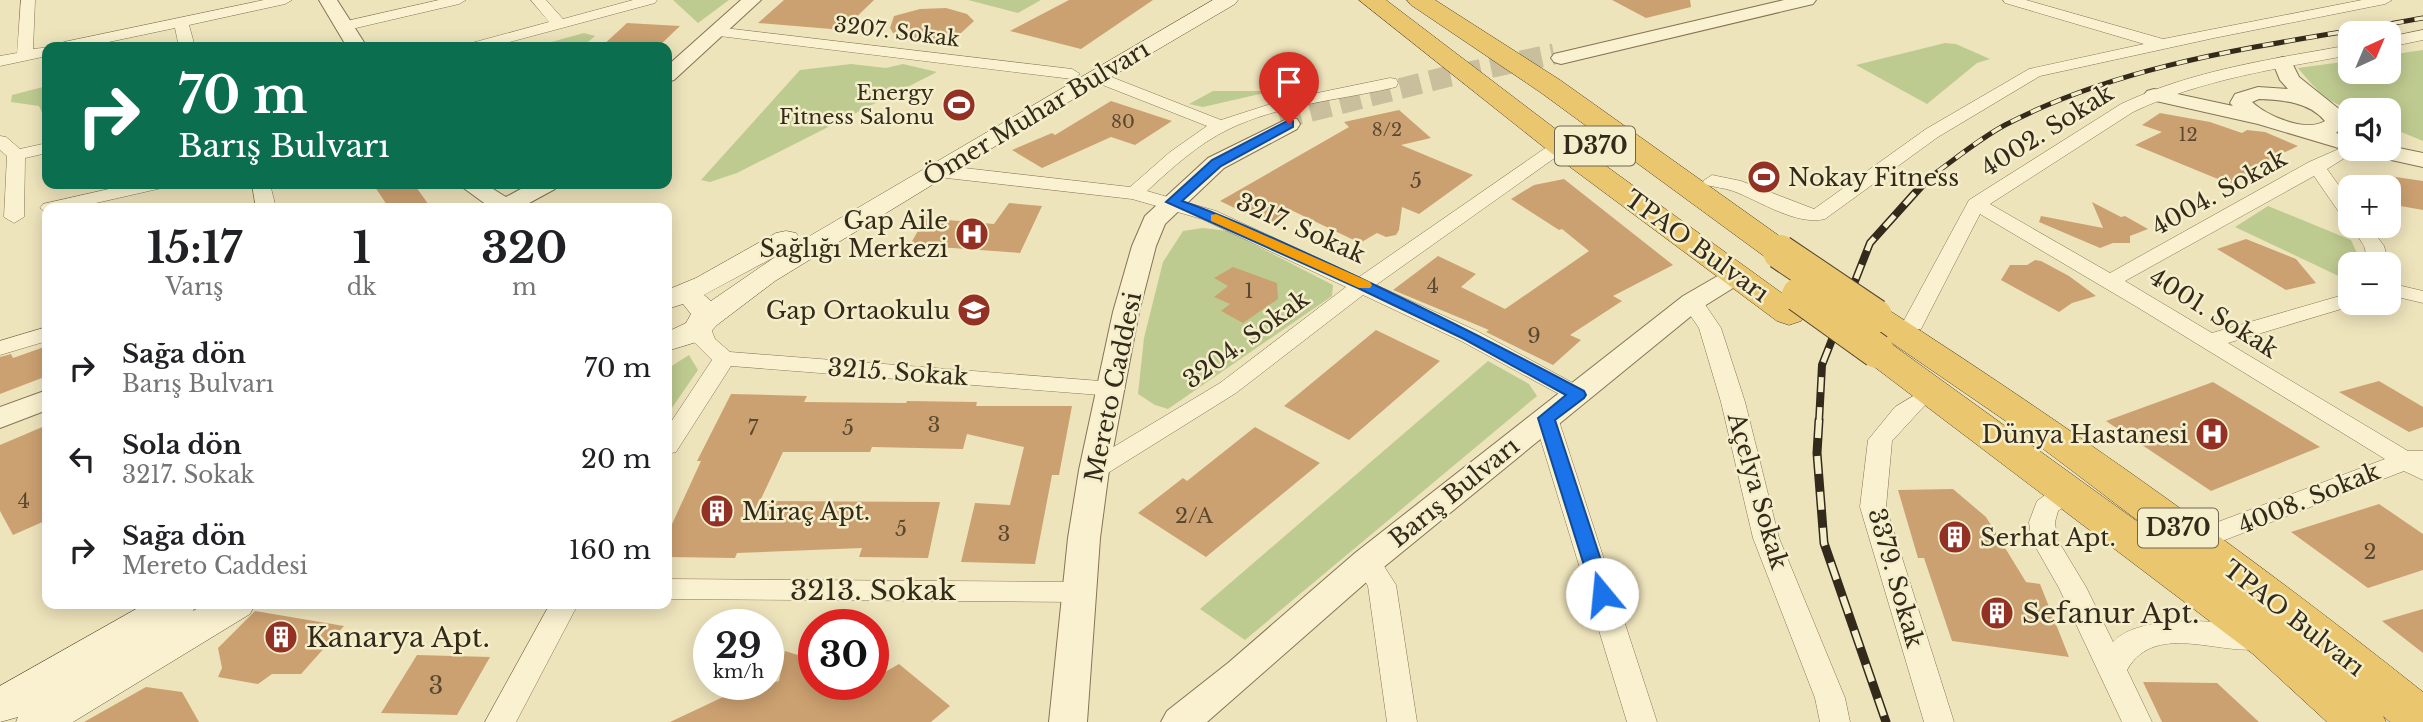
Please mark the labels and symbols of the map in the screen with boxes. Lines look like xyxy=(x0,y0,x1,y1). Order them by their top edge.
street label: 3207. Sokak xyxy=(833,11,961,53)
north arrow xyxy=(2338,21,2401,84)
street label: Ömer Muhar Bulvarı xyxy=(918,34,1154,192)
pin xyxy=(1259,52,1319,124)
street label: 4002. Sokak xyxy=(1976,78,2119,182)
place label: Energy Fitness Salonu xyxy=(779,80,935,130)
sports icon: Energy Fitness Salonu xyxy=(940,86,978,124)
house number: 80 xyxy=(1111,111,1135,133)
house number: 8/2 xyxy=(1372,119,1402,141)
house number: 12 xyxy=(2178,124,2198,146)
road number: D370 xyxy=(1555,127,1635,166)
street label: 4004. Sokak xyxy=(2147,143,2292,241)
sports icon: Nokay Fitness xyxy=(1745,158,1783,196)
place label: Nokay Fitness xyxy=(1788,163,1959,192)
house number: 5 xyxy=(1410,168,1422,194)
street label: TPAO Bulvarı xyxy=(1619,184,1775,308)
street label: 3217. Sokak xyxy=(1232,187,1370,269)
place label: Gap Aile Sağlığı Merkezi xyxy=(759,206,948,263)
hospital icon: Gap Aile Sağlığı Merkezi xyxy=(953,215,991,253)
street label: 4001. Sokak xyxy=(2144,262,2284,364)
house number: 4 xyxy=(1427,273,1439,299)
house number: 1 xyxy=(1244,278,1254,304)
street label: 3204. Sokak xyxy=(1178,284,1315,394)
street label: Mereto Caddesi xyxy=(1079,289,1147,485)
school or university icon: Gap Ortaokulu xyxy=(955,291,993,329)
place label: Gap Ortaokulu xyxy=(766,296,950,325)
house number: 9 xyxy=(1527,323,1541,349)
street label: 3215. Sokak xyxy=(827,353,970,391)
street label: Açelya Sokak xyxy=(1722,408,1794,573)
house number: 3 xyxy=(928,412,940,438)
house number: 7 xyxy=(748,415,759,441)
house number: 5 xyxy=(842,415,854,441)
hospital icon: Dünya Hastanesi xyxy=(2193,415,2231,453)
place label: Dünya Hastanesi xyxy=(1982,420,2188,449)
street label: Barış Bulvarı xyxy=(1383,431,1525,553)
street label: 4008. Sokak xyxy=(2234,456,2384,540)
house number: 4 xyxy=(18,488,30,514)
building icon: Miraç Apt. xyxy=(698,492,736,530)
place label: Miraç Apt. xyxy=(742,497,870,526)
house number: 2/A xyxy=(1175,503,1214,529)
street label: 3379. Sokak xyxy=(1862,505,1930,651)
road number: D370 xyxy=(2138,508,2218,548)
house number: 5 xyxy=(895,516,907,542)
building icon: Serhat Apt. xyxy=(1936,518,1974,556)
house number: 3 xyxy=(998,521,1010,547)
place label: Serhat Apt. xyxy=(1980,523,2116,552)
house number: 2 xyxy=(2364,539,2376,565)
street label: TPAO Bulvarı xyxy=(2218,554,2370,682)
position arrow xyxy=(1565,557,1639,631)
street label: 3213. Sokak xyxy=(790,573,957,608)
building icon: Sefanur Apt. xyxy=(1978,594,2016,632)
place label: Sefanur Apt. xyxy=(2022,596,2199,631)
speed limit sign: 30 xyxy=(798,609,889,700)
building icon: Kanarya Apt. xyxy=(262,618,300,656)
place label: Kanarya Apt. xyxy=(306,620,490,655)
house number: 3 xyxy=(429,671,443,700)

